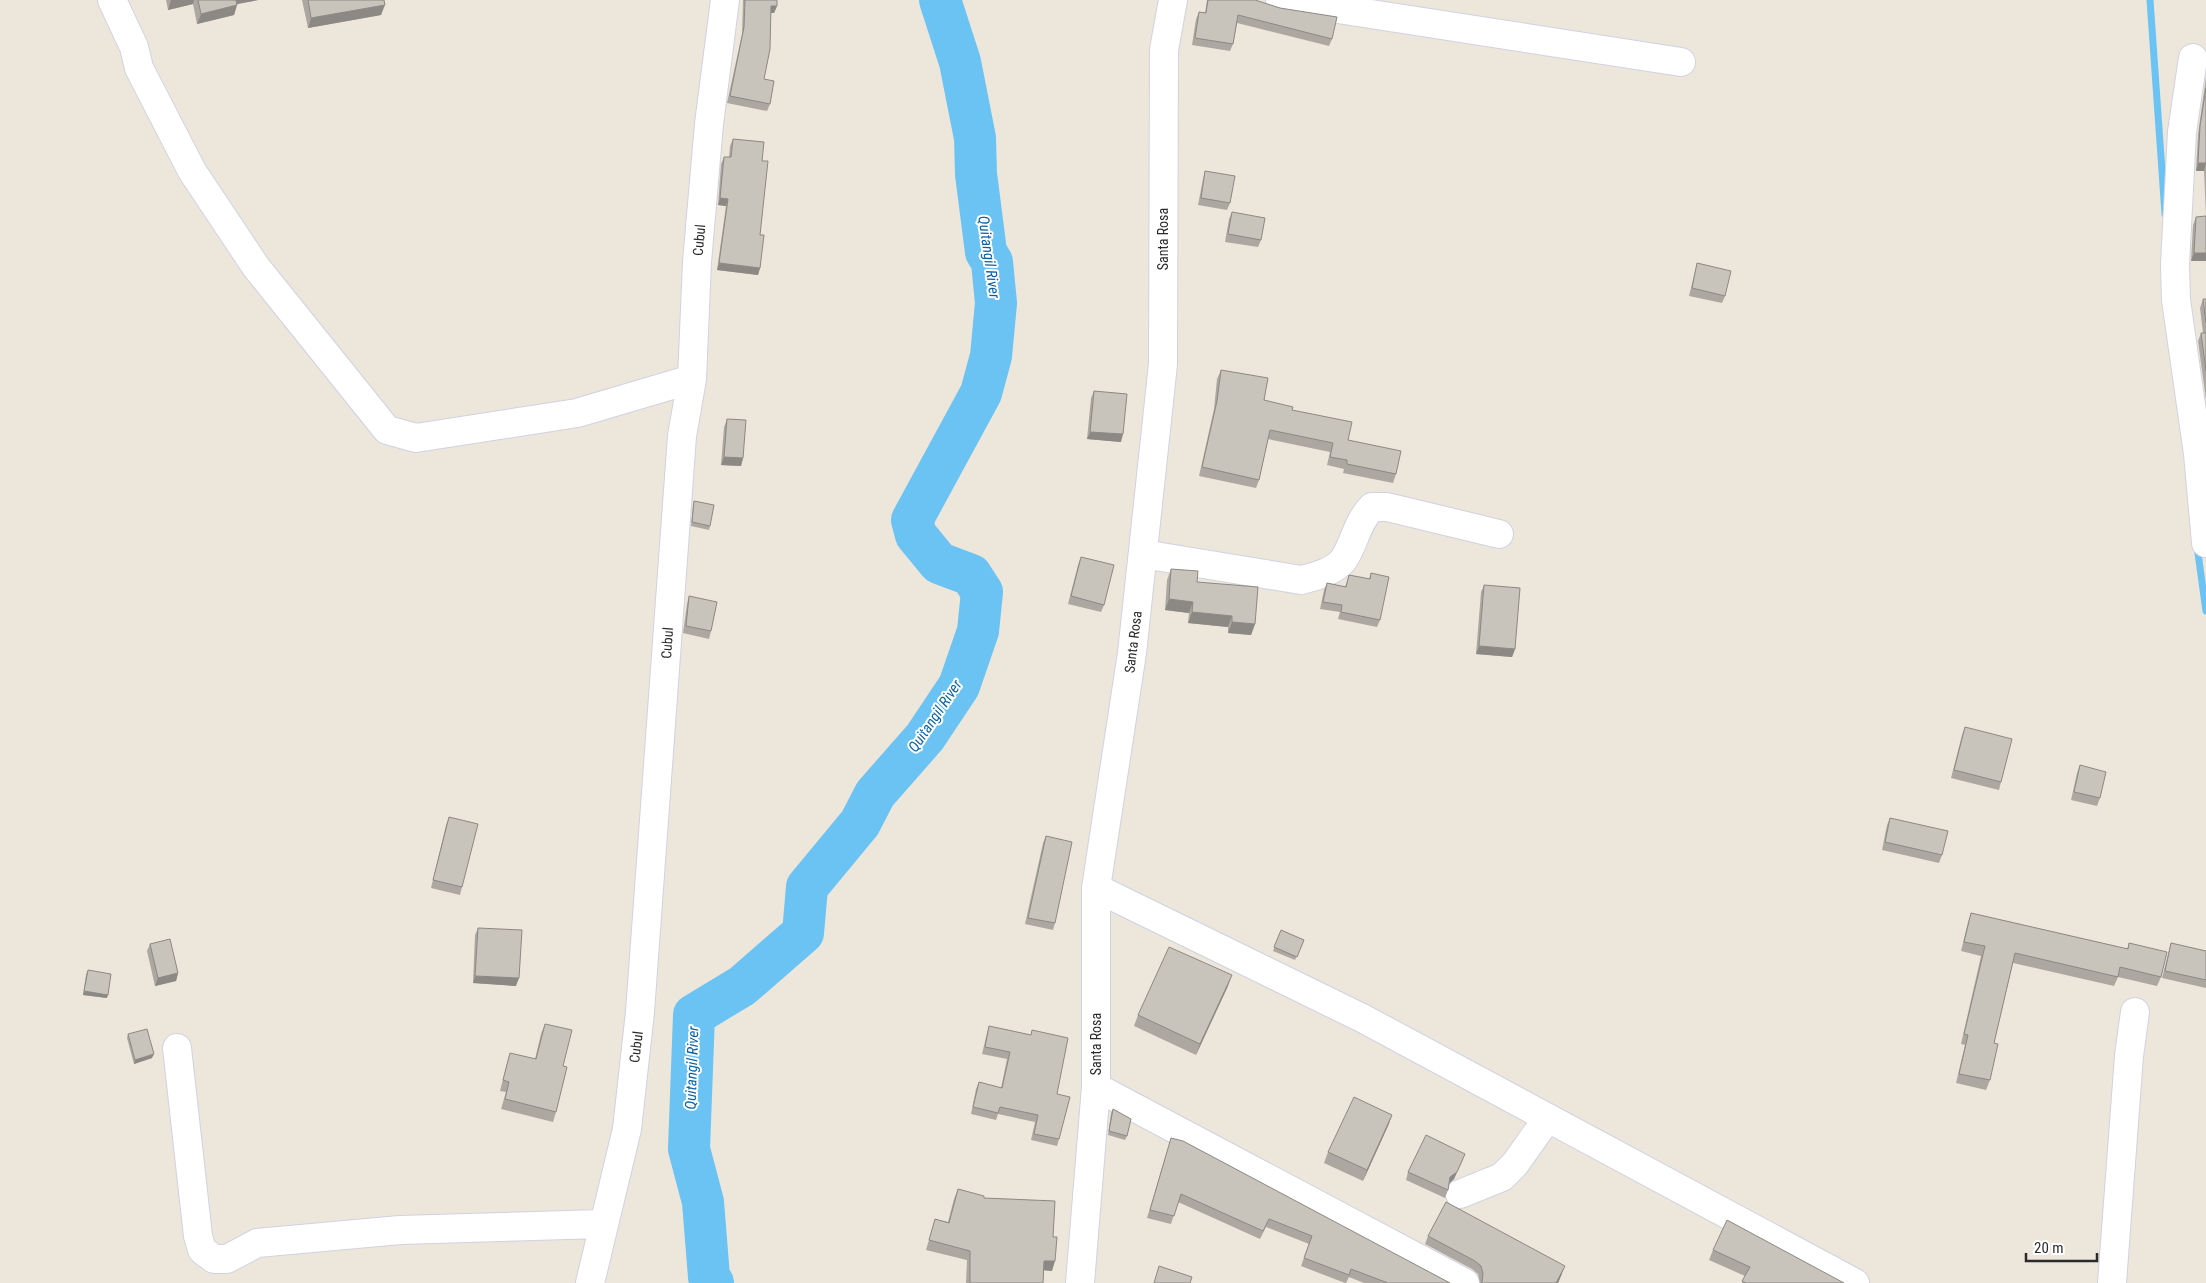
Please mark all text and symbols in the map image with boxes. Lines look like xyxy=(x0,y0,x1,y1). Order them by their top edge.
street label: Santa Rosa xyxy=(1155,208,1171,270)
water label: Quitangil River xyxy=(974,215,1004,300)
street label: Cubul xyxy=(690,224,708,256)
street label: Santa Rosa xyxy=(1121,610,1145,674)
street label: Cubul xyxy=(658,627,676,659)
water label: Quitangil River xyxy=(904,676,966,756)
street label: Santa Rosa xyxy=(1088,1013,1104,1075)
water label: Quitangil River xyxy=(682,1026,702,1110)
street label: Cubul xyxy=(626,1030,646,1064)
scale bar xyxy=(2026,1230,2097,1262)
text: 20 m xyxy=(2034,1239,2064,1257)

